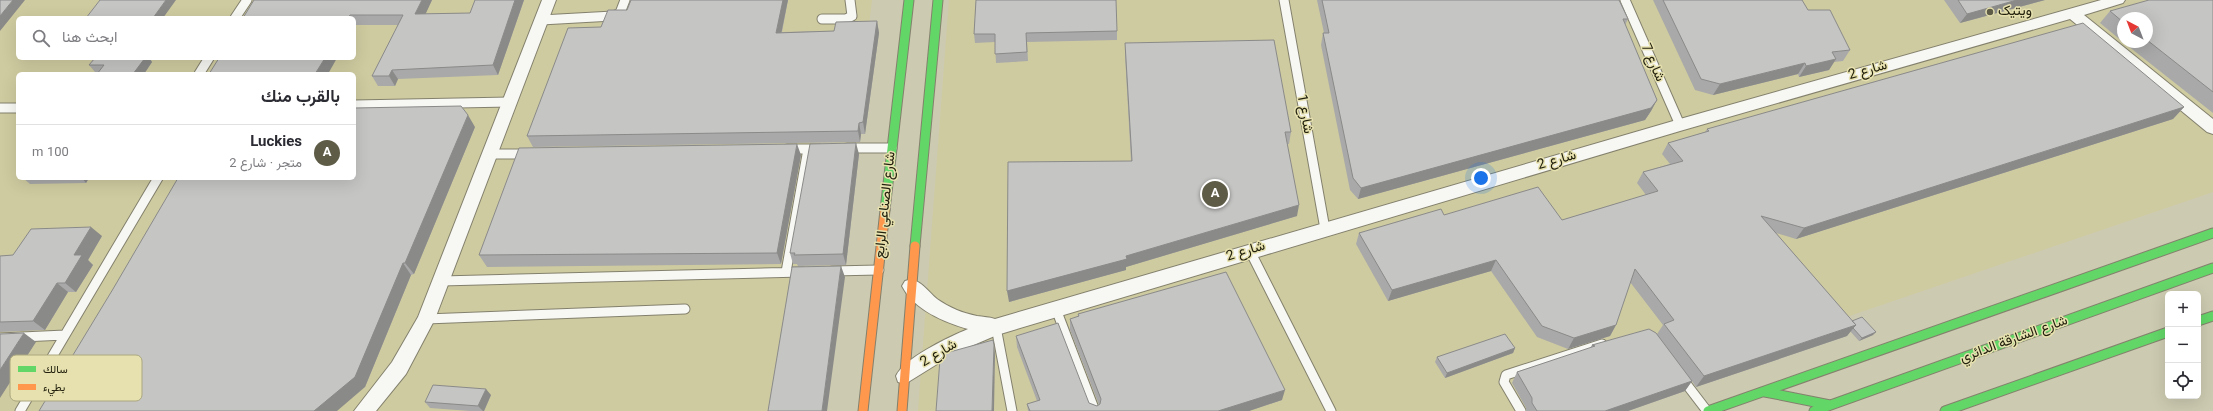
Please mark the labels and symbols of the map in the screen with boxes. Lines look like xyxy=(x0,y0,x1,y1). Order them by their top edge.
place label: ویتیک xyxy=(1998,1,2032,23)
marker: ویتیک xyxy=(1985,7,1995,17)
north arrow xyxy=(2117,12,2153,48)
street label: شارع 7 xyxy=(1634,40,1670,86)
street label: شارع 2 xyxy=(1846,55,1890,87)
street label: شارع 1 xyxy=(1290,92,1318,136)
street label: شارع 2 xyxy=(1535,145,1579,177)
street label: شارع الصناعي الرابع xyxy=(869,151,903,259)
your location xyxy=(1471,168,1491,188)
pin: A xyxy=(1202,179,1228,209)
street label: شارع 2 xyxy=(1224,236,1268,268)
street label: شارع الشارقة الدائري xyxy=(1957,310,2071,370)
street label: شارع 2 xyxy=(916,334,962,374)
legend xyxy=(10,355,142,401)
text: سالك xyxy=(43,362,68,379)
text: بطيء xyxy=(43,380,65,397)

